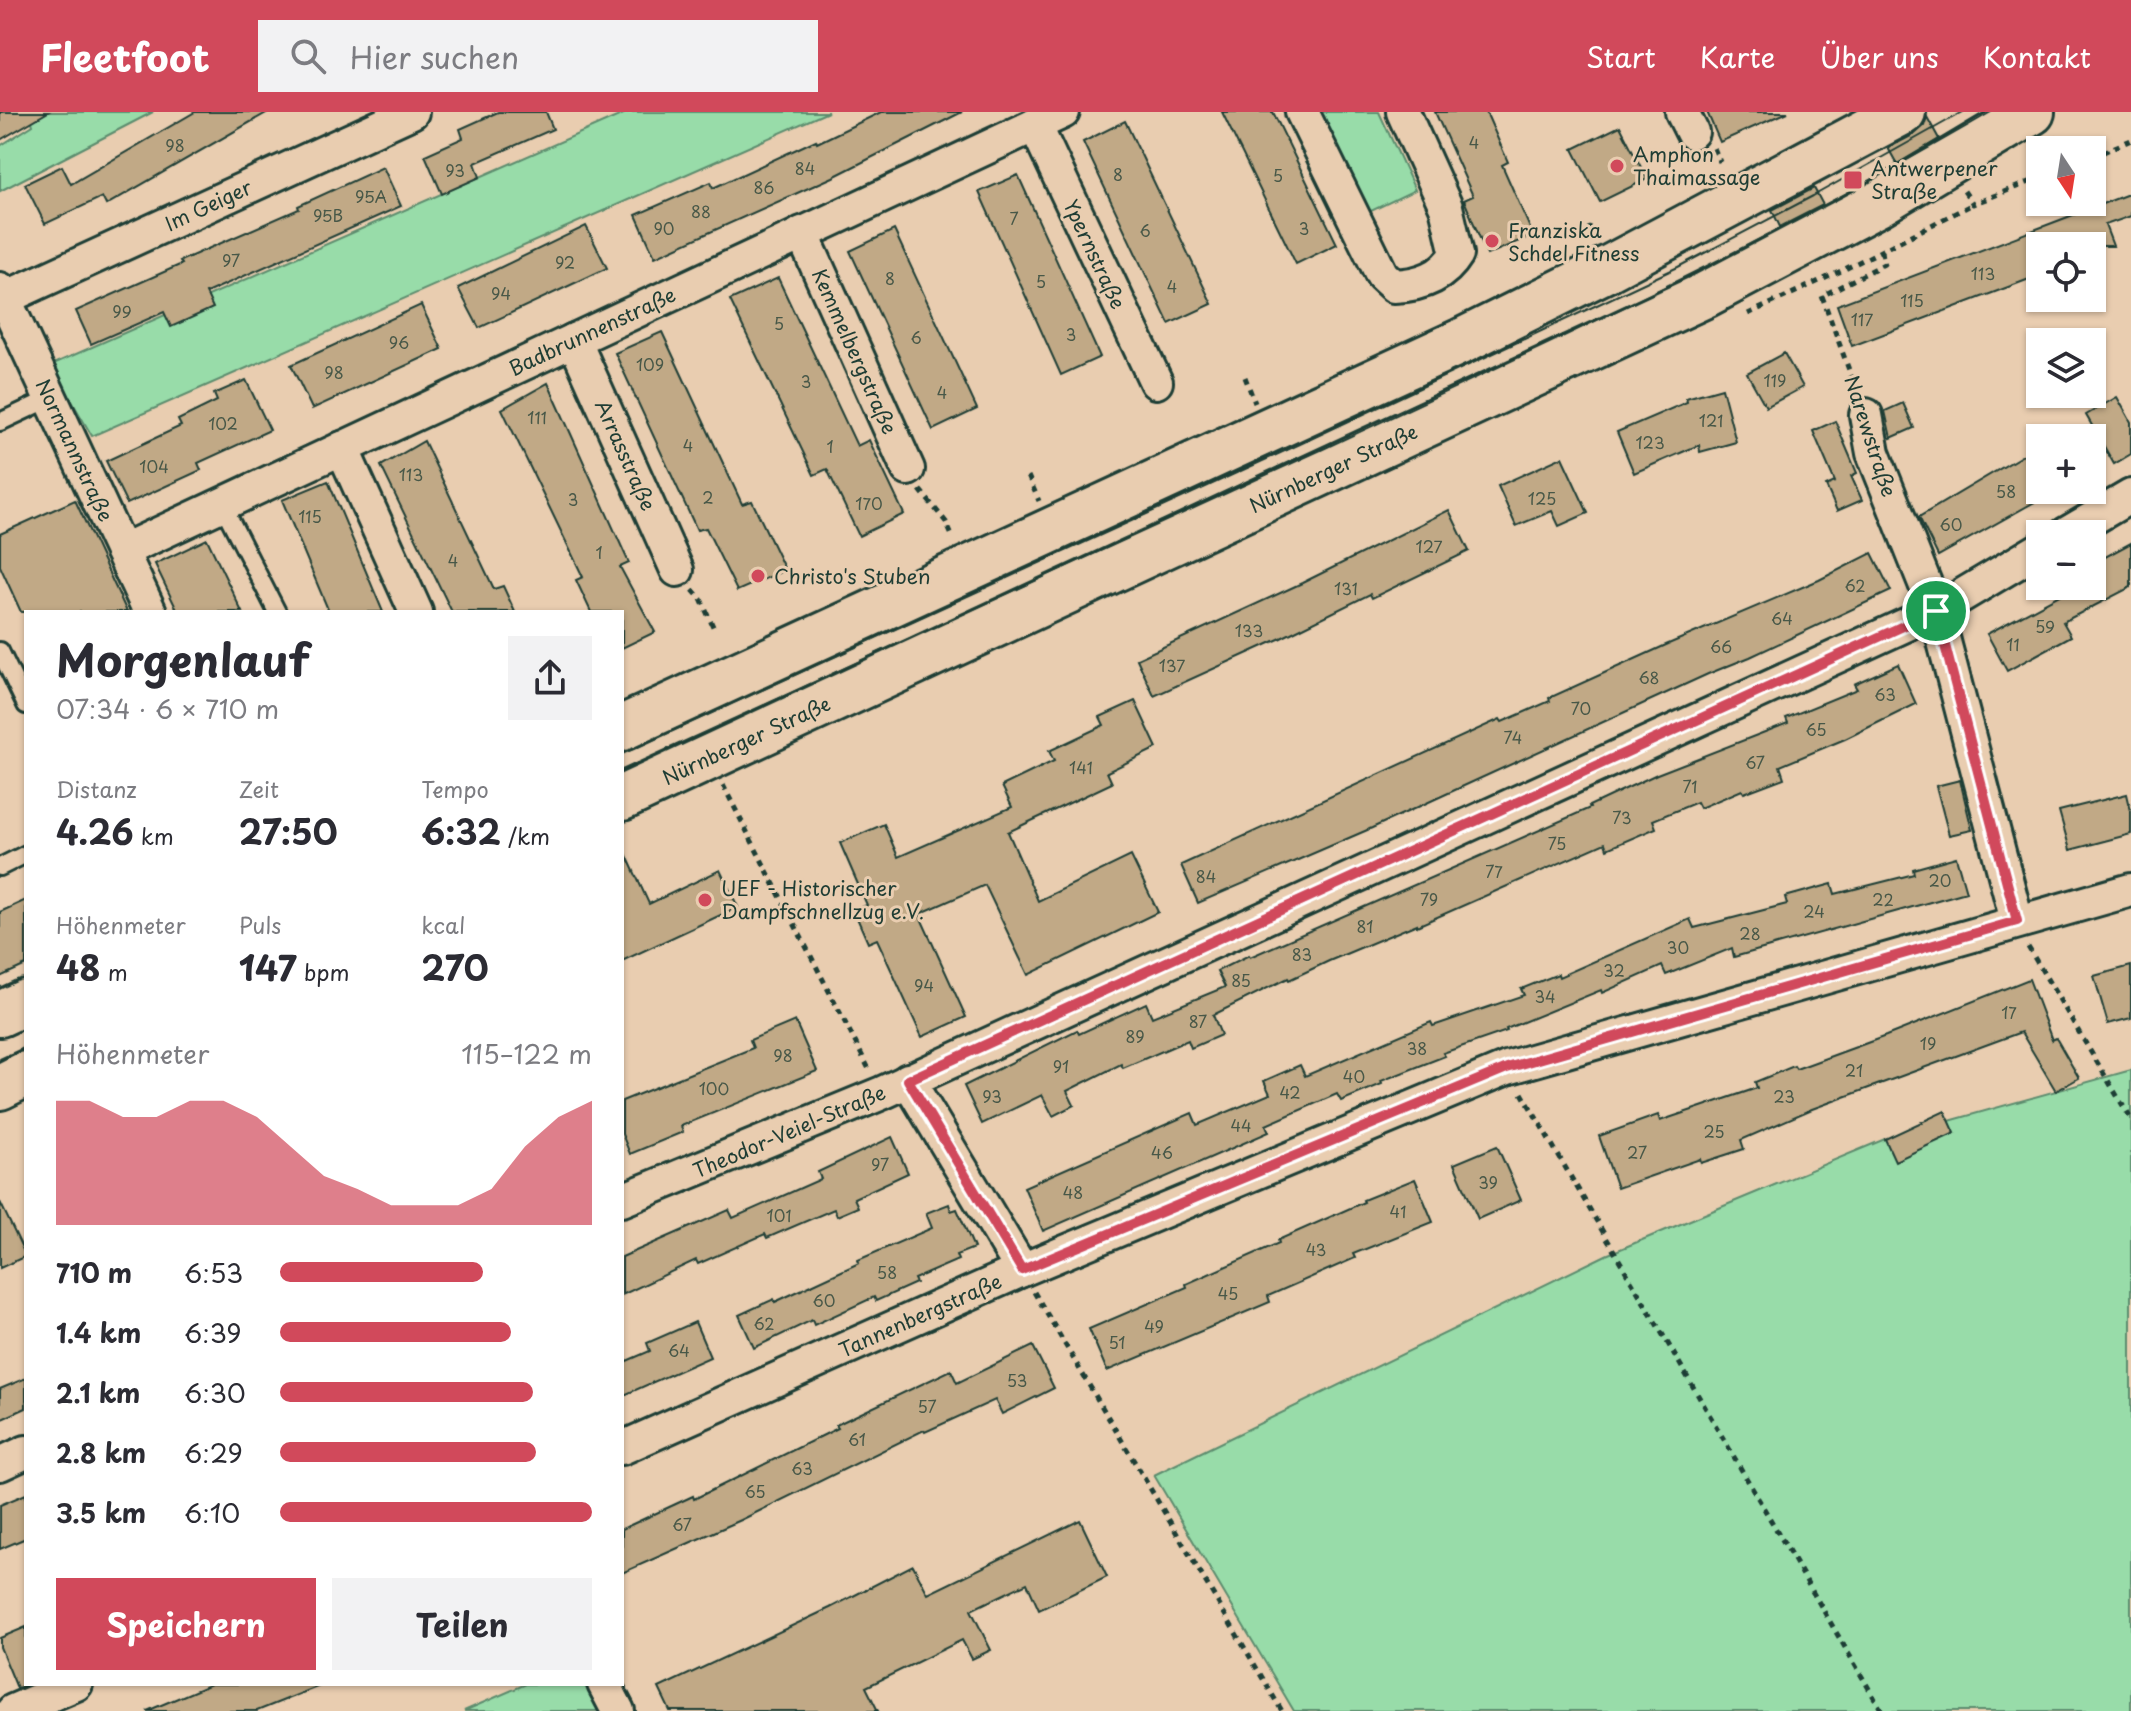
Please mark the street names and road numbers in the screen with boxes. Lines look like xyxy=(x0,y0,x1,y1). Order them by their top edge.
street label: Im Geiger xyxy=(159,171,257,238)
street label: Ypernstraße xyxy=(1056,194,1134,314)
street label: Kemmelbergstraße xyxy=(805,263,905,439)
street label: Badbrunnenstraße xyxy=(504,279,680,383)
street label: Narewstraße xyxy=(1837,371,1905,501)
street label: Normannstraße xyxy=(29,374,121,526)
street label: Arrasstraße xyxy=(588,395,664,515)
street label: Nürnberger Straße xyxy=(1244,416,1422,520)
street label: Nürnberger Straße xyxy=(657,688,835,792)
street label: Theodor-Veiel-Straße xyxy=(688,1077,890,1185)
street label: Tannenbergstraße xyxy=(834,1266,1006,1364)

